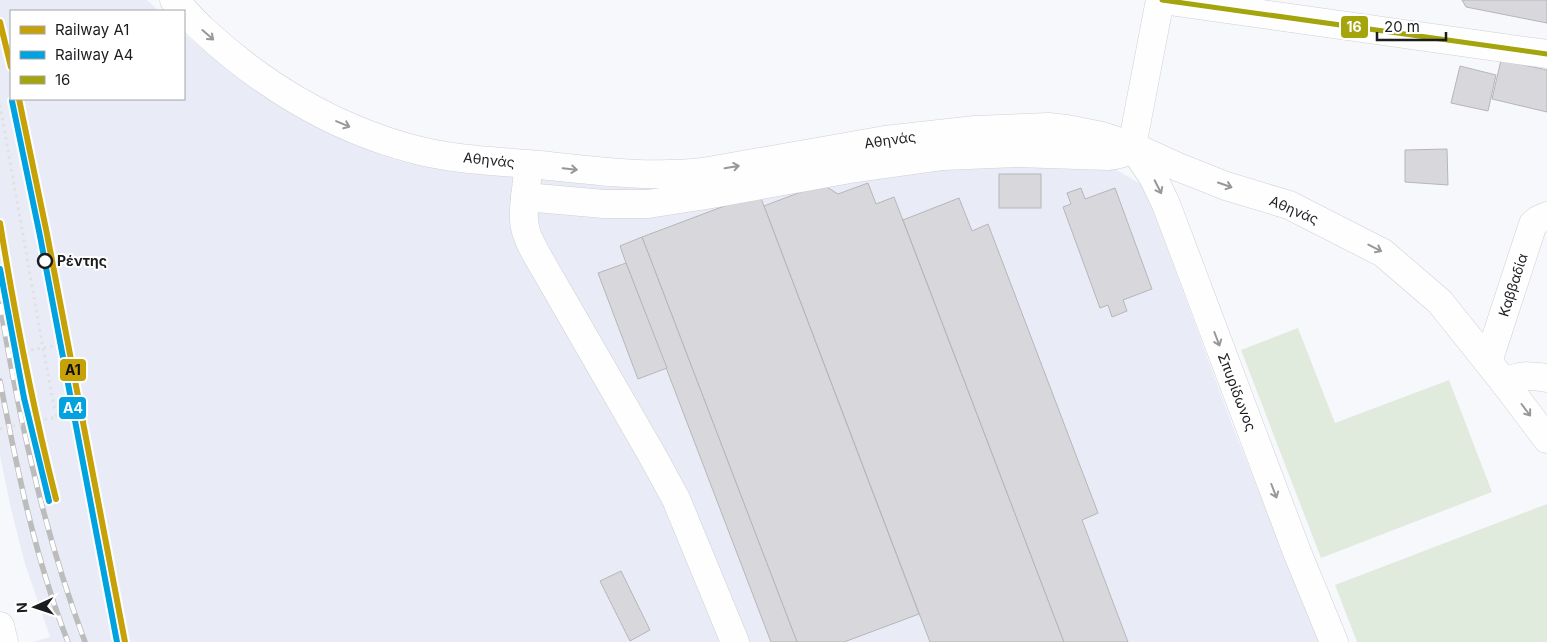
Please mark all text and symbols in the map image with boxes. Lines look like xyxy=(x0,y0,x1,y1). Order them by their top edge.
legend xyxy=(10,10,185,100)
scale bar xyxy=(1377,10,1446,42)
line badge: 16 xyxy=(1340,15,1369,39)
text: 20 m xyxy=(1384,17,1420,36)
text: 16 xyxy=(1346,18,1362,35)
text: Railway A1 xyxy=(55,20,129,39)
one-way arrow xyxy=(202,29,215,40)
text: Railway A4 xyxy=(55,45,133,64)
text: 16 xyxy=(55,70,70,89)
one-way arrow xyxy=(335,120,350,130)
street label: Αθηνάς xyxy=(863,127,917,152)
street label: Αθηνάς xyxy=(462,148,516,171)
one-way arrow xyxy=(723,162,739,172)
one-way arrow xyxy=(562,164,578,174)
one-way arrow xyxy=(1154,179,1163,194)
one-way arrow xyxy=(1217,181,1233,190)
street label: Αθηνάς xyxy=(1267,192,1321,228)
one-way arrow xyxy=(1367,243,1382,253)
street label: Καββαδία xyxy=(1494,251,1531,319)
place label: Ρέντης xyxy=(57,252,107,269)
marker: Ρέντης xyxy=(37,253,53,269)
one-way arrow xyxy=(1213,330,1222,346)
street label: Σπυρίδωνος xyxy=(1215,350,1260,433)
line badge: A1 xyxy=(59,358,87,382)
text: A1 xyxy=(65,361,81,378)
line badge: A4 xyxy=(58,396,87,420)
text: A4 xyxy=(63,399,83,416)
one-way arrow xyxy=(1520,403,1531,416)
one-way arrow xyxy=(1270,482,1279,498)
north arrow xyxy=(10,582,60,632)
text: N xyxy=(13,602,30,613)

